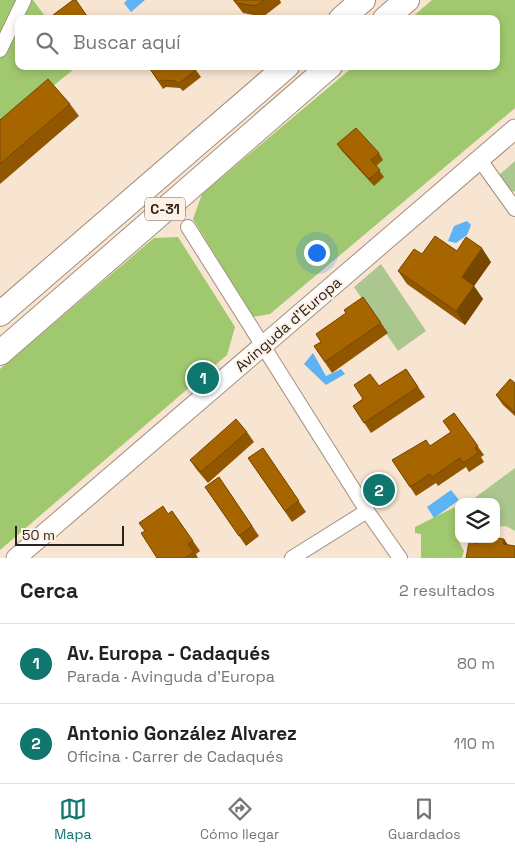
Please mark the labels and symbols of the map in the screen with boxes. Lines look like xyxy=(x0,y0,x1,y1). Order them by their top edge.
road number: C-31 xyxy=(145,198,185,220)
your location xyxy=(304,240,330,266)
street label: Avinguda d'Europa xyxy=(231,272,345,375)
pin: 1 xyxy=(187,359,219,397)
pin: 2 xyxy=(363,471,395,509)
scale bar xyxy=(15,523,124,546)

